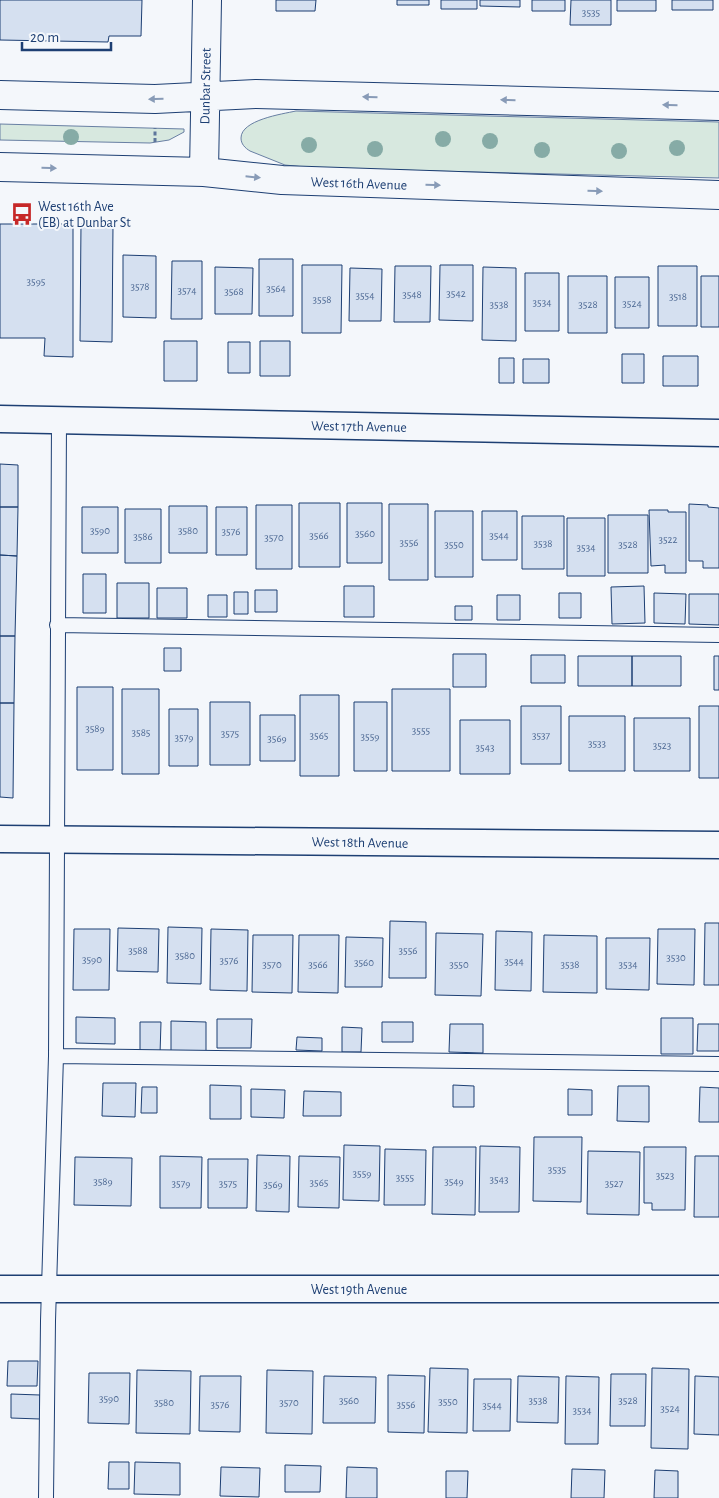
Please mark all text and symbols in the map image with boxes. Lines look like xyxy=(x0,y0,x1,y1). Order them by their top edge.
house number: 3535 xyxy=(582,7,601,18)
scale bar xyxy=(22,20,111,52)
text: 20 m xyxy=(30,30,59,45)
street label: Dunbar Street xyxy=(198,47,214,124)
one-way arrow xyxy=(362,93,378,101)
one-way arrow xyxy=(148,95,164,103)
one-way arrow xyxy=(500,96,516,104)
one-way arrow xyxy=(662,100,678,108)
one-way arrow xyxy=(41,164,57,172)
one-way arrow xyxy=(245,173,261,181)
street label: West 16th Avenue xyxy=(310,175,407,193)
one-way arrow xyxy=(425,182,441,190)
one-way arrow xyxy=(587,187,603,195)
place label: West 16th Ave (EB) at Dunbar St xyxy=(38,200,131,230)
bus stop icon: West 16th Ave (EB) at Dunbar St xyxy=(9,201,35,227)
house number: 3595 xyxy=(27,276,46,287)
house number: 3578 xyxy=(131,281,149,292)
house number: 3564 xyxy=(266,283,286,294)
house number: 3574 xyxy=(177,285,197,296)
house number: 3568 xyxy=(224,286,244,297)
house number: 3542 xyxy=(446,288,466,299)
house number: 3548 xyxy=(402,289,422,300)
house number: 3554 xyxy=(355,290,375,301)
house number: 3518 xyxy=(669,291,687,302)
house number: 3558 xyxy=(313,294,331,305)
house number: 3534 xyxy=(533,297,551,308)
house number: 3524 xyxy=(622,298,642,309)
house number: 3538 xyxy=(490,299,508,310)
house number: 3528 xyxy=(578,299,598,310)
street label: West 17th Avenue xyxy=(311,419,407,435)
house number: 3590 xyxy=(90,525,110,536)
house number: 3580 xyxy=(178,525,198,536)
house number: 3576 xyxy=(222,526,240,537)
house number: 3560 xyxy=(355,528,375,539)
house number: 3566 xyxy=(309,530,329,541)
house number: 3544 xyxy=(489,530,509,541)
house number: 3586 xyxy=(133,531,153,542)
house number: 3570 xyxy=(264,532,284,543)
house number: 3522 xyxy=(658,534,678,545)
house number: 3556 xyxy=(400,537,418,548)
house number: 3538 xyxy=(534,538,552,549)
house number: 3550 xyxy=(444,539,464,550)
house number: 3528 xyxy=(618,539,638,550)
house number: 3534 xyxy=(577,542,595,553)
house number: 3589 xyxy=(85,723,105,734)
house number: 3555 xyxy=(412,725,431,736)
house number: 3585 xyxy=(132,727,151,738)
house number: 3575 xyxy=(221,728,240,739)
house number: 3565 xyxy=(310,730,329,741)
house number: 3537 xyxy=(532,730,551,741)
house number: 3559 xyxy=(361,731,379,742)
house number: 3579 xyxy=(175,732,193,743)
house number: 3569 xyxy=(267,733,287,744)
house number: 3533 xyxy=(588,738,607,749)
house number: 3523 xyxy=(653,740,672,751)
house number: 3543 xyxy=(476,742,495,753)
street label: West 18th Avenue xyxy=(312,835,408,851)
house number: 3588 xyxy=(128,945,148,956)
house number: 3556 xyxy=(399,945,417,956)
house number: 3580 xyxy=(175,950,195,961)
house number: 3530 xyxy=(666,952,686,963)
house number: 3590 xyxy=(82,954,102,965)
house number: 3576 xyxy=(220,955,238,966)
house number: 3544 xyxy=(504,956,524,967)
house number: 3560 xyxy=(354,957,374,968)
house number: 3570 xyxy=(262,959,282,970)
house number: 3566 xyxy=(308,959,328,970)
house number: 3550 xyxy=(449,959,469,970)
house number: 3538 xyxy=(561,959,579,970)
house number: 3534 xyxy=(619,959,637,970)
house number: 3535 xyxy=(548,1164,567,1175)
house number: 3559 xyxy=(353,1168,371,1179)
house number: 3523 xyxy=(656,1170,675,1181)
house number: 3555 xyxy=(396,1172,415,1183)
house number: 3543 xyxy=(490,1174,509,1185)
house number: 3589 xyxy=(93,1176,113,1187)
house number: 3549 xyxy=(444,1176,464,1187)
house number: 3565 xyxy=(310,1177,329,1188)
house number: 3579 xyxy=(172,1178,190,1189)
house number: 3575 xyxy=(219,1178,238,1189)
house number: 3527 xyxy=(605,1178,624,1189)
house number: 3569 xyxy=(263,1179,283,1190)
street label: West 19th Avenue xyxy=(311,1283,407,1297)
house number: 3590 xyxy=(99,1393,119,1404)
house number: 3560 xyxy=(339,1395,359,1406)
house number: 3538 xyxy=(529,1395,547,1406)
house number: 3528 xyxy=(618,1395,638,1406)
house number: 3550 xyxy=(438,1396,458,1407)
house number: 3580 xyxy=(154,1397,174,1408)
house number: 3570 xyxy=(279,1397,299,1408)
house number: 3576 xyxy=(211,1399,229,1410)
house number: 3556 xyxy=(397,1399,415,1410)
house number: 3544 xyxy=(482,1400,502,1411)
house number: 3524 xyxy=(660,1403,680,1414)
house number: 3534 xyxy=(573,1405,591,1416)

